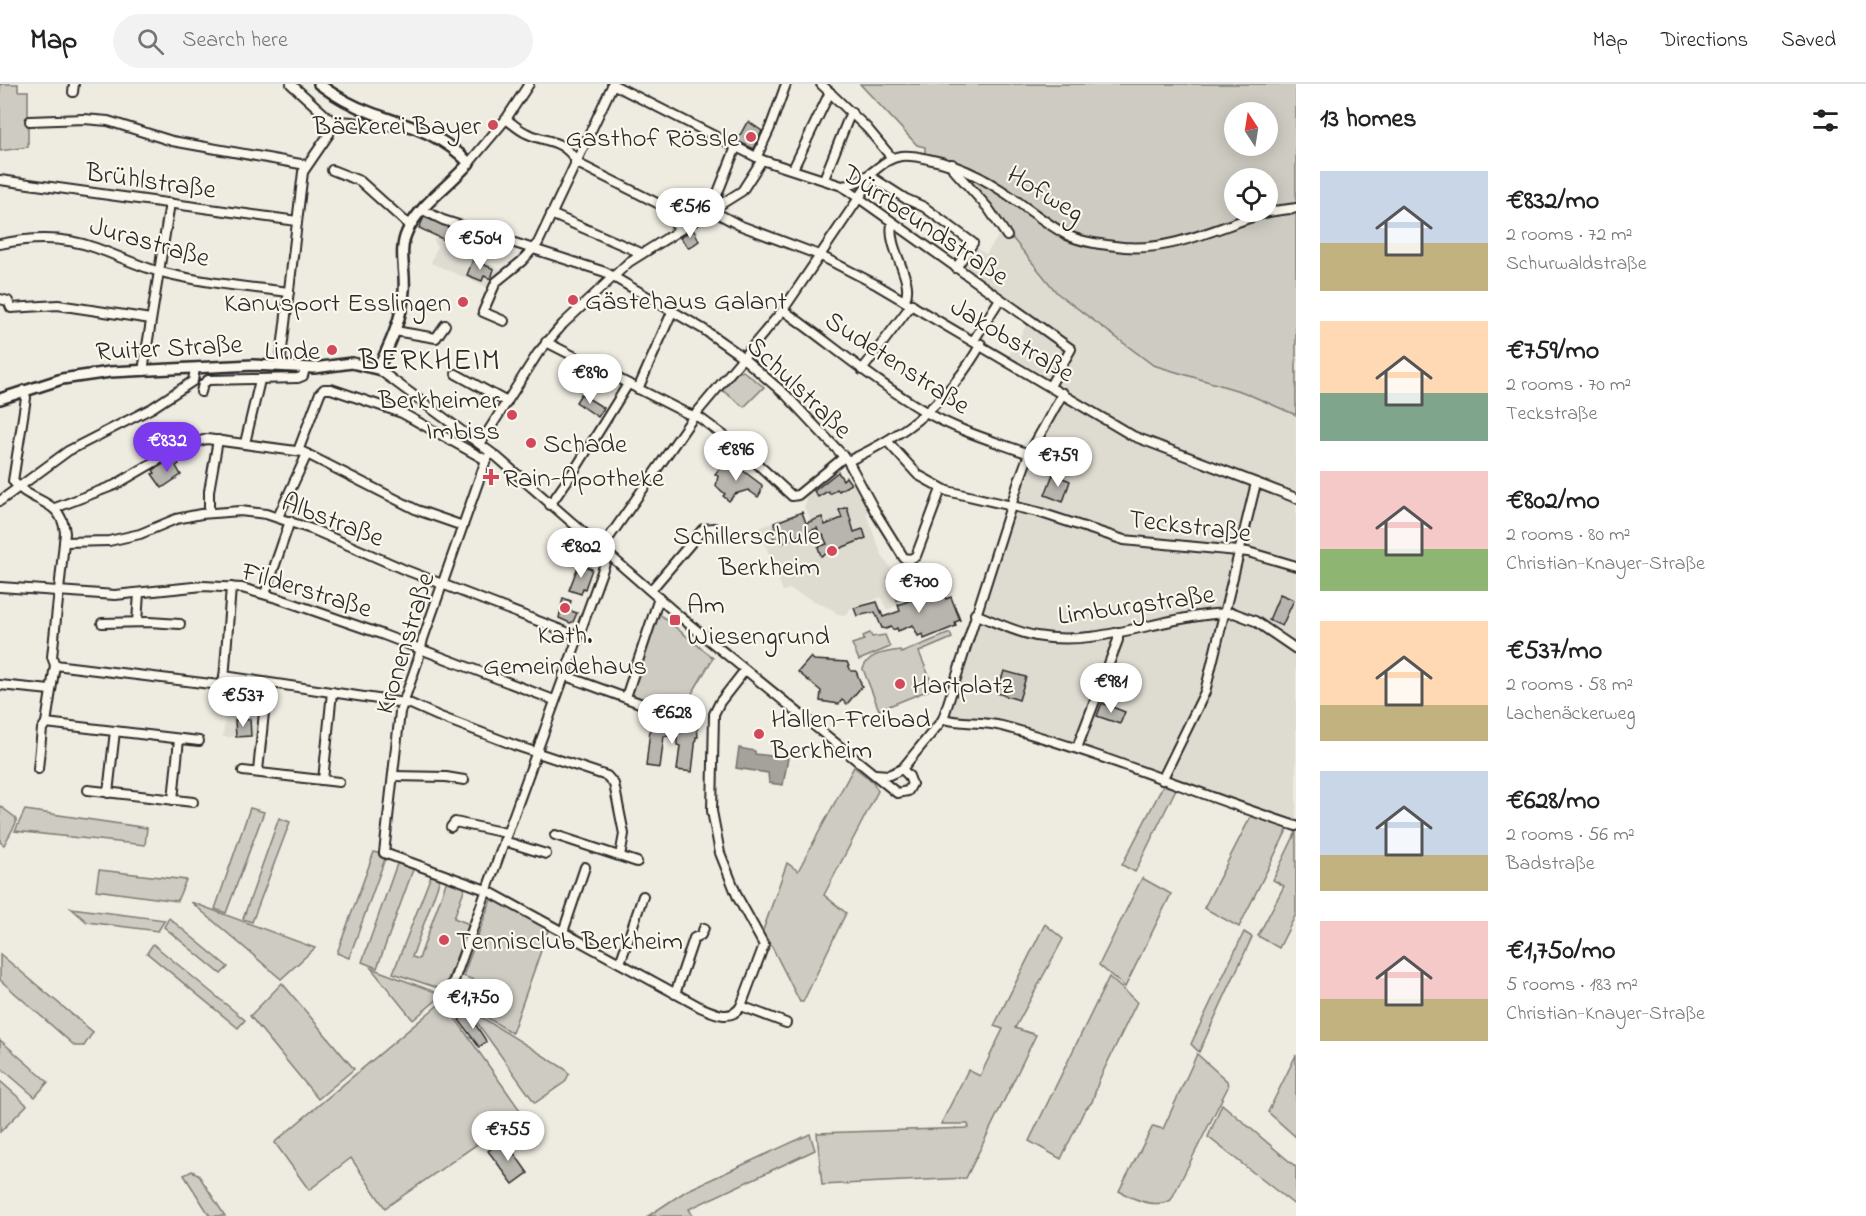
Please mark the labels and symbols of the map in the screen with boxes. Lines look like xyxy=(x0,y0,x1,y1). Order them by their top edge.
north arrow xyxy=(1224,102,1278,156)
place label: Bäckerei Bayer xyxy=(312,108,482,147)
marker: Bäckerei Bayer xyxy=(486,118,500,132)
place label: Gasthof Rössle xyxy=(565,120,740,159)
marker: Gasthof Rössle xyxy=(744,130,758,144)
street label: Brühlstraße xyxy=(82,154,219,211)
street label: Dürrbeundstraße xyxy=(832,155,1017,297)
street label: Hofweg xyxy=(999,157,1091,234)
pin: €516 xyxy=(654,188,726,239)
street label: Jurastraße xyxy=(85,208,215,279)
pin: €504 xyxy=(444,220,516,271)
place label: Gästehaus Galant xyxy=(585,283,787,322)
place label: Kanusport Esslingen xyxy=(224,285,451,324)
street label: Jakobstraße xyxy=(942,289,1082,394)
marker: Gästehaus Galant xyxy=(566,293,580,307)
marker: Kanusport Esslingen xyxy=(456,295,470,309)
street label: Sudetenstraße xyxy=(816,302,978,426)
street label: Ruiter Straße xyxy=(95,326,244,373)
street label: Schulstraße xyxy=(737,328,861,450)
place label: Linde xyxy=(265,333,321,372)
district label: BERKHEIM xyxy=(358,340,501,384)
marker: Linde xyxy=(325,343,339,357)
pin: €890 xyxy=(554,354,626,405)
place label: Berkheimer Imbiss xyxy=(377,382,501,452)
marker: Berkheimer Imbiss xyxy=(505,408,519,422)
pin: €832 xyxy=(131,422,203,473)
place label: Schade xyxy=(543,426,628,465)
pin: €896 xyxy=(700,431,772,482)
marker: Schade xyxy=(524,436,538,450)
pin: €759 xyxy=(1022,437,1094,488)
place label: Rain-Apotheke xyxy=(503,460,665,499)
marker: Rain-Apotheke xyxy=(484,470,498,484)
street label: Albstraße xyxy=(275,484,390,559)
street label: Teckstraße xyxy=(1126,501,1254,554)
place label: Schillerschule Berkheim xyxy=(673,518,821,588)
pin: €802 xyxy=(545,528,617,579)
marker: Schillerschule Berkheim xyxy=(825,544,839,558)
street label: Filderstraße xyxy=(235,553,377,630)
pin: €700 xyxy=(883,563,955,614)
street label: Kronenstraße xyxy=(366,567,447,719)
street label: Limburgstraße xyxy=(1055,576,1218,637)
place label: Am Wiesengrund xyxy=(687,587,830,657)
marker: Kath. Gemeindehaus xyxy=(558,601,572,615)
marker: Am Wiesengrund xyxy=(668,613,682,627)
place label: Kath. Gemeindehaus xyxy=(483,617,647,687)
pin: €981 xyxy=(1075,663,1147,714)
place label: Hartplatz xyxy=(912,667,1014,706)
pin: €537 xyxy=(207,677,279,728)
marker: Hartplatz xyxy=(893,677,907,691)
pin: €628 xyxy=(636,694,708,745)
place label: Hallen-Freibad Berkheim xyxy=(770,701,931,771)
marker: Hallen-Freibad Berkheim xyxy=(752,727,766,741)
place label: Tennisclub Berkheim xyxy=(456,923,683,962)
marker: Tennisclub Berkheim xyxy=(437,933,451,947)
pin: €1,750 xyxy=(424,979,522,1030)
pin: €755 xyxy=(472,1111,544,1162)

